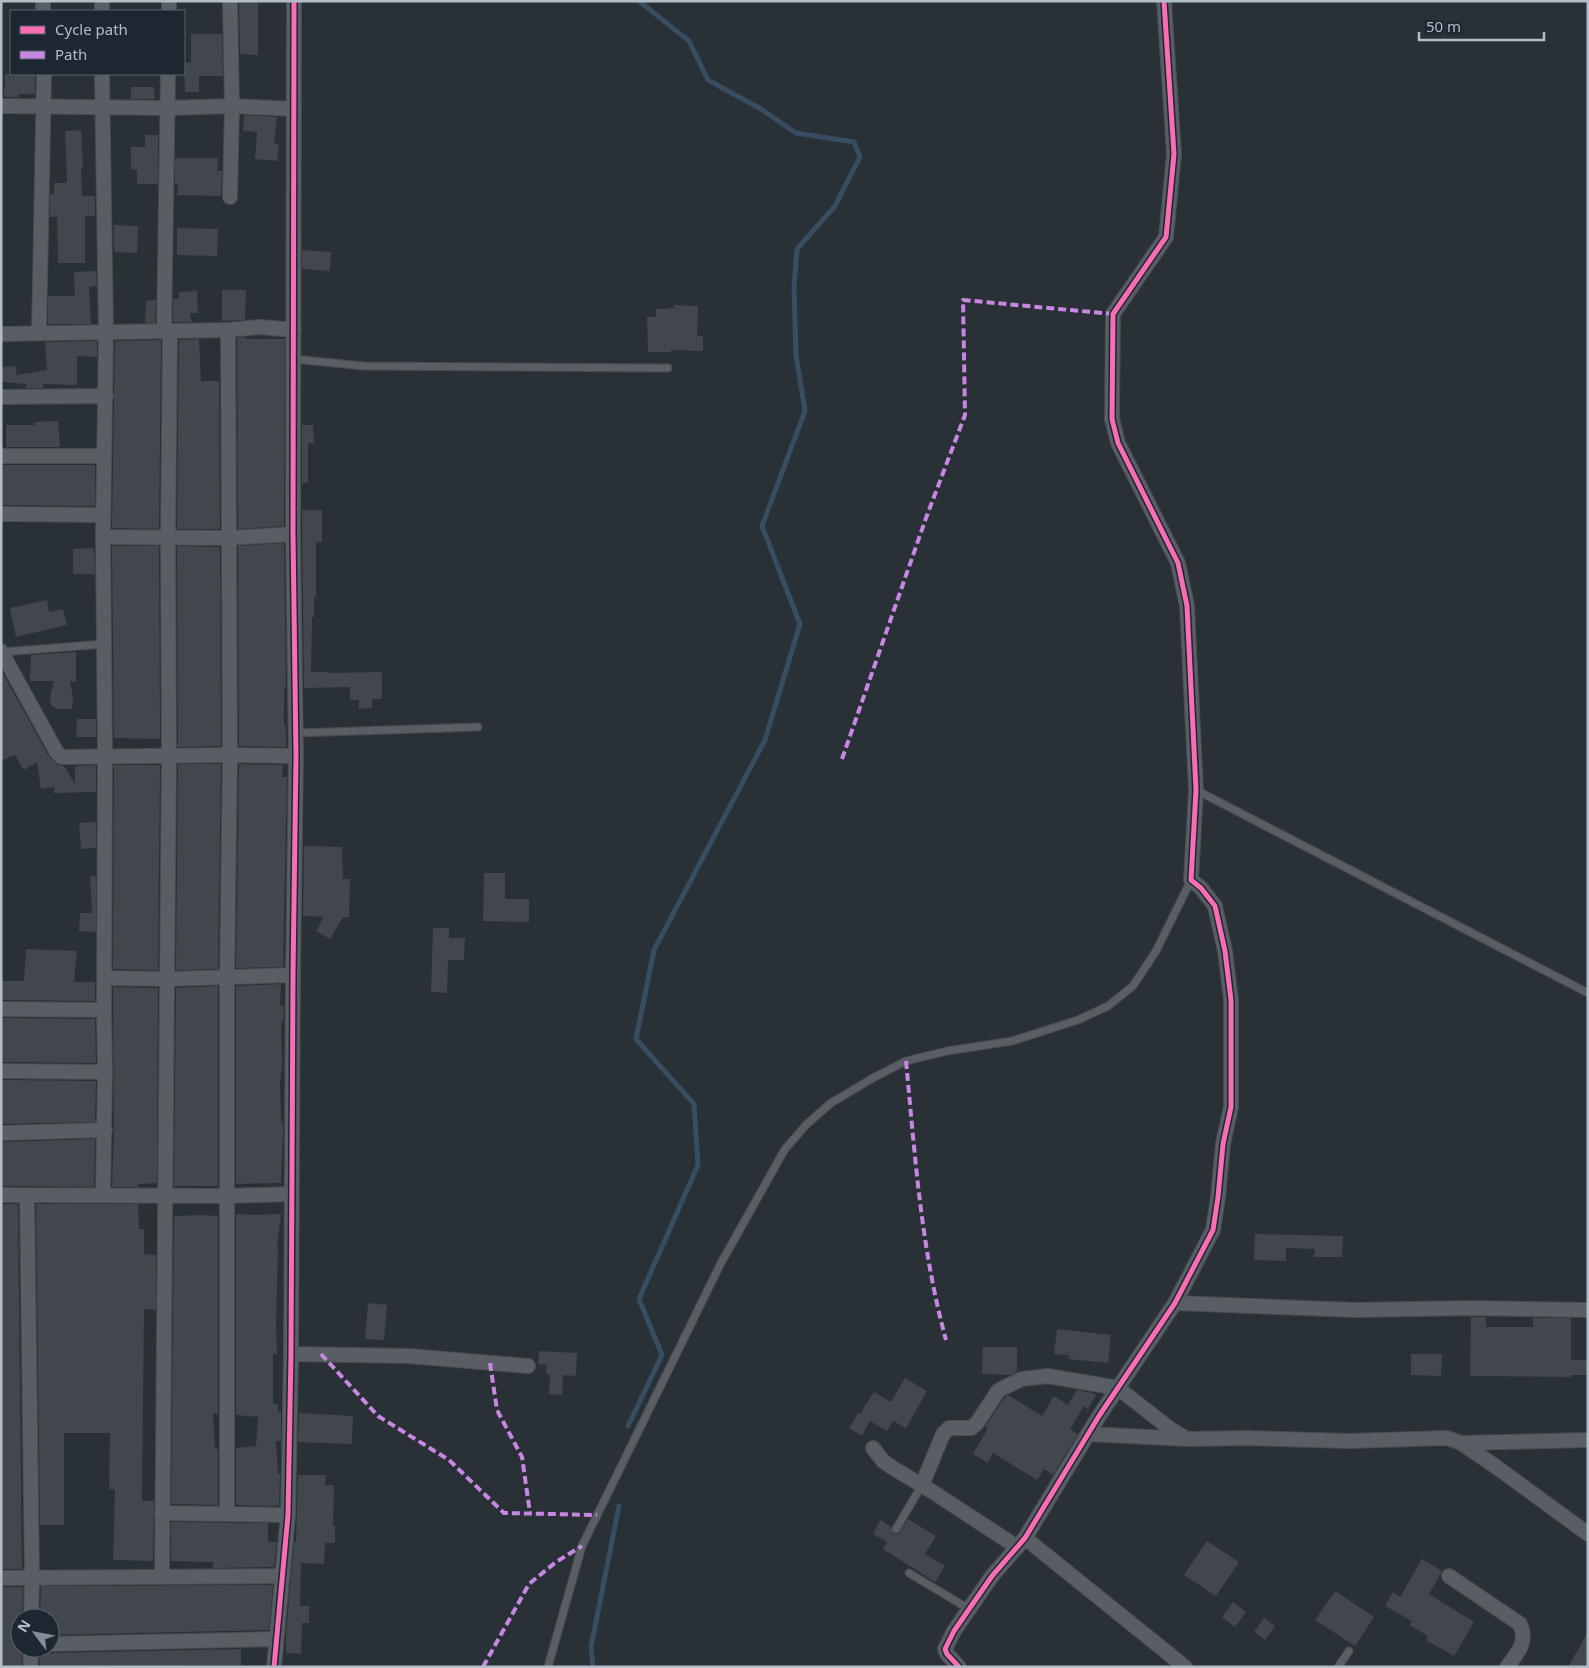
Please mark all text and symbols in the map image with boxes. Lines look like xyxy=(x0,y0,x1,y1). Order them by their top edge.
legend xyxy=(10,10,185,75)
scale bar xyxy=(1419,10,1544,42)
text: 50 m xyxy=(1426,16,1461,36)
text: Cycle path xyxy=(55,19,128,39)
text: Path xyxy=(55,44,87,64)
north arrow xyxy=(10,1608,60,1658)
text: N xyxy=(12,1616,35,1636)

